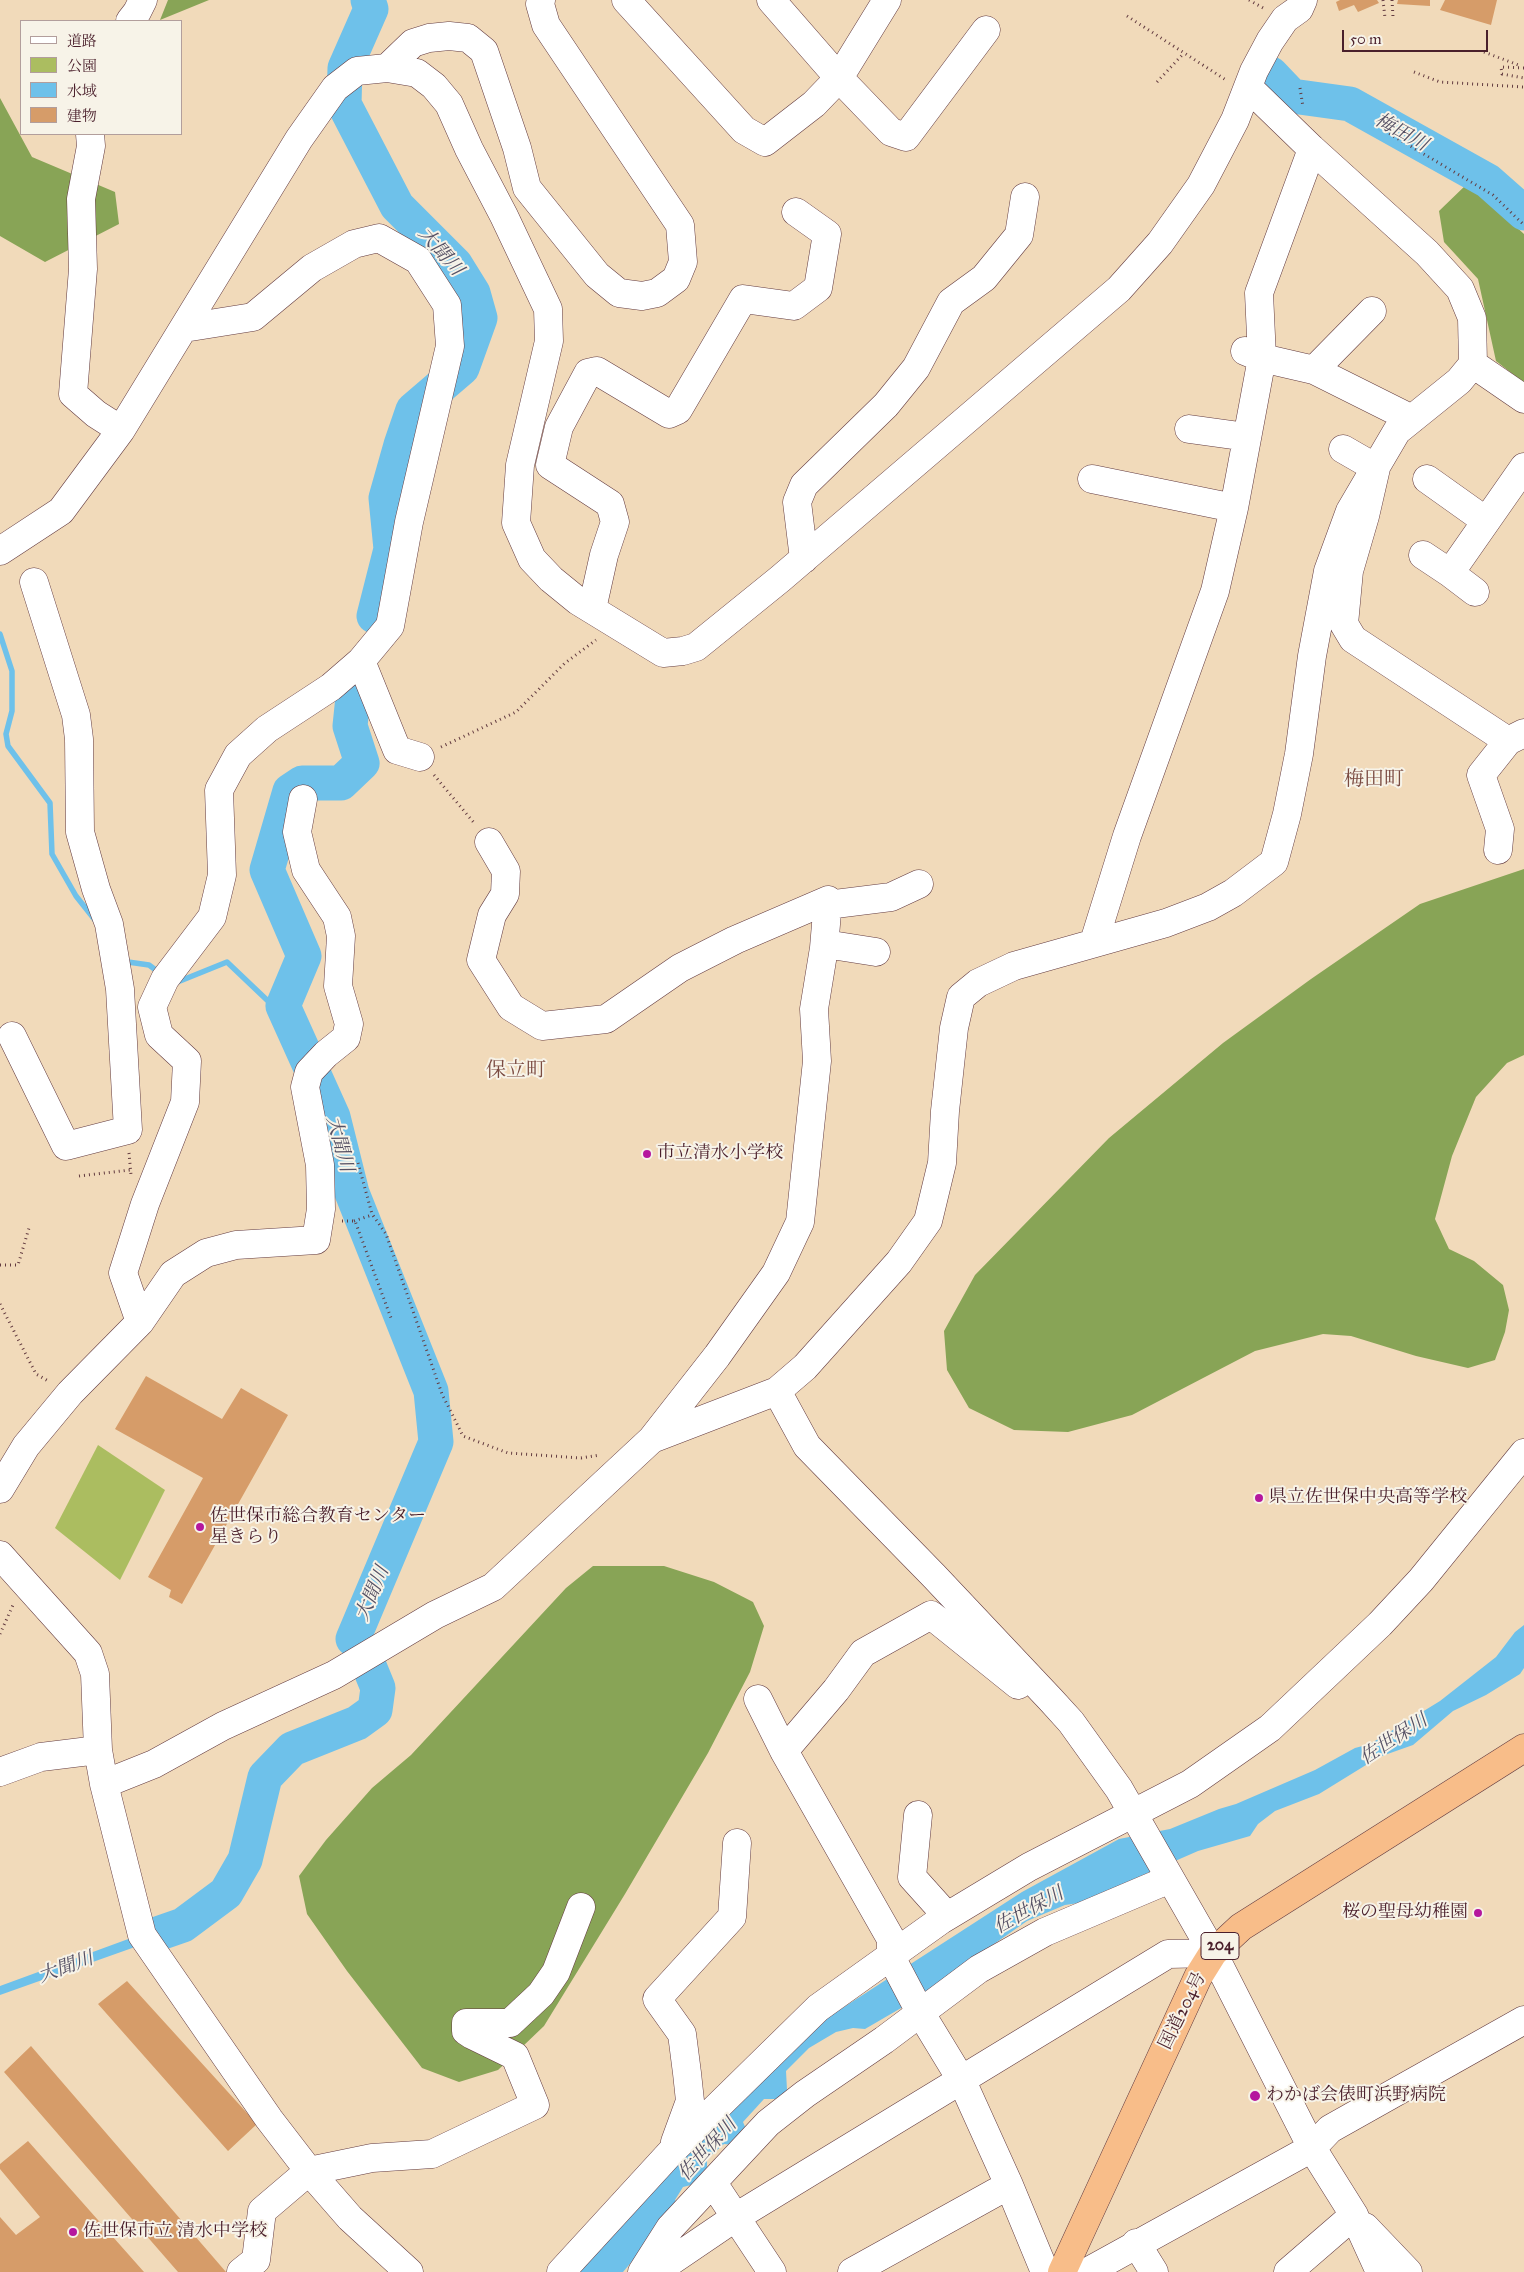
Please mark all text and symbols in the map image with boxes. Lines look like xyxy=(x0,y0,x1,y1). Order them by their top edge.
legend xyxy=(20,20,182,135)
scale bar xyxy=(1344,20,1490,52)
text: 50 m xyxy=(1350,30,1382,48)
text: 道路 xyxy=(67,32,97,50)
text: 公園 xyxy=(67,57,97,75)
text: 水域 xyxy=(67,82,97,100)
text: 建物 xyxy=(67,107,97,125)
water label: 梅田川 xyxy=(1371,109,1431,157)
water label: 大聞川 xyxy=(413,223,467,281)
district label: 梅田町 xyxy=(1344,768,1404,792)
district label: 保立町 xyxy=(486,1059,546,1083)
water label: 大聞川 xyxy=(321,1114,357,1174)
place label: 市立清水小学校 xyxy=(657,1143,783,1165)
marker: 市立清水小学校 xyxy=(641,1148,653,1160)
place label: 県立佐世保中央高等学校 xyxy=(1269,1487,1467,1509)
marker: 県立佐世保中央高等学校 xyxy=(1253,1492,1265,1504)
place label: 佐世保市総合教育センター 星きらり xyxy=(210,1506,426,1548)
marker: 佐世保市総合教育センター 星きらり xyxy=(194,1521,206,1533)
water label: 大聞川 xyxy=(351,1563,395,1625)
water label: 佐世保川 xyxy=(1356,1710,1432,1770)
water label: 佐世保川 xyxy=(990,1883,1068,1939)
place label: 桜の聖母幼稚園 xyxy=(1342,1902,1468,1924)
marker: 桜の聖母幼稚園 xyxy=(1472,1907,1484,1919)
road number: 204 xyxy=(1201,1932,1239,1960)
water label: 大聞川 xyxy=(35,1948,97,1988)
street label: 国道204号 xyxy=(1155,1969,1211,2053)
place label: わかば会俵町浜野病院 xyxy=(1266,2085,1446,2107)
marker: わかば会俵町浜野病院 xyxy=(1248,2089,1262,2103)
water label: 佐世保川 xyxy=(674,2114,742,2186)
place label: 佐世保市立 清水中学校 xyxy=(83,2221,267,2243)
marker: 佐世保市立 清水中学校 xyxy=(67,2226,79,2238)

